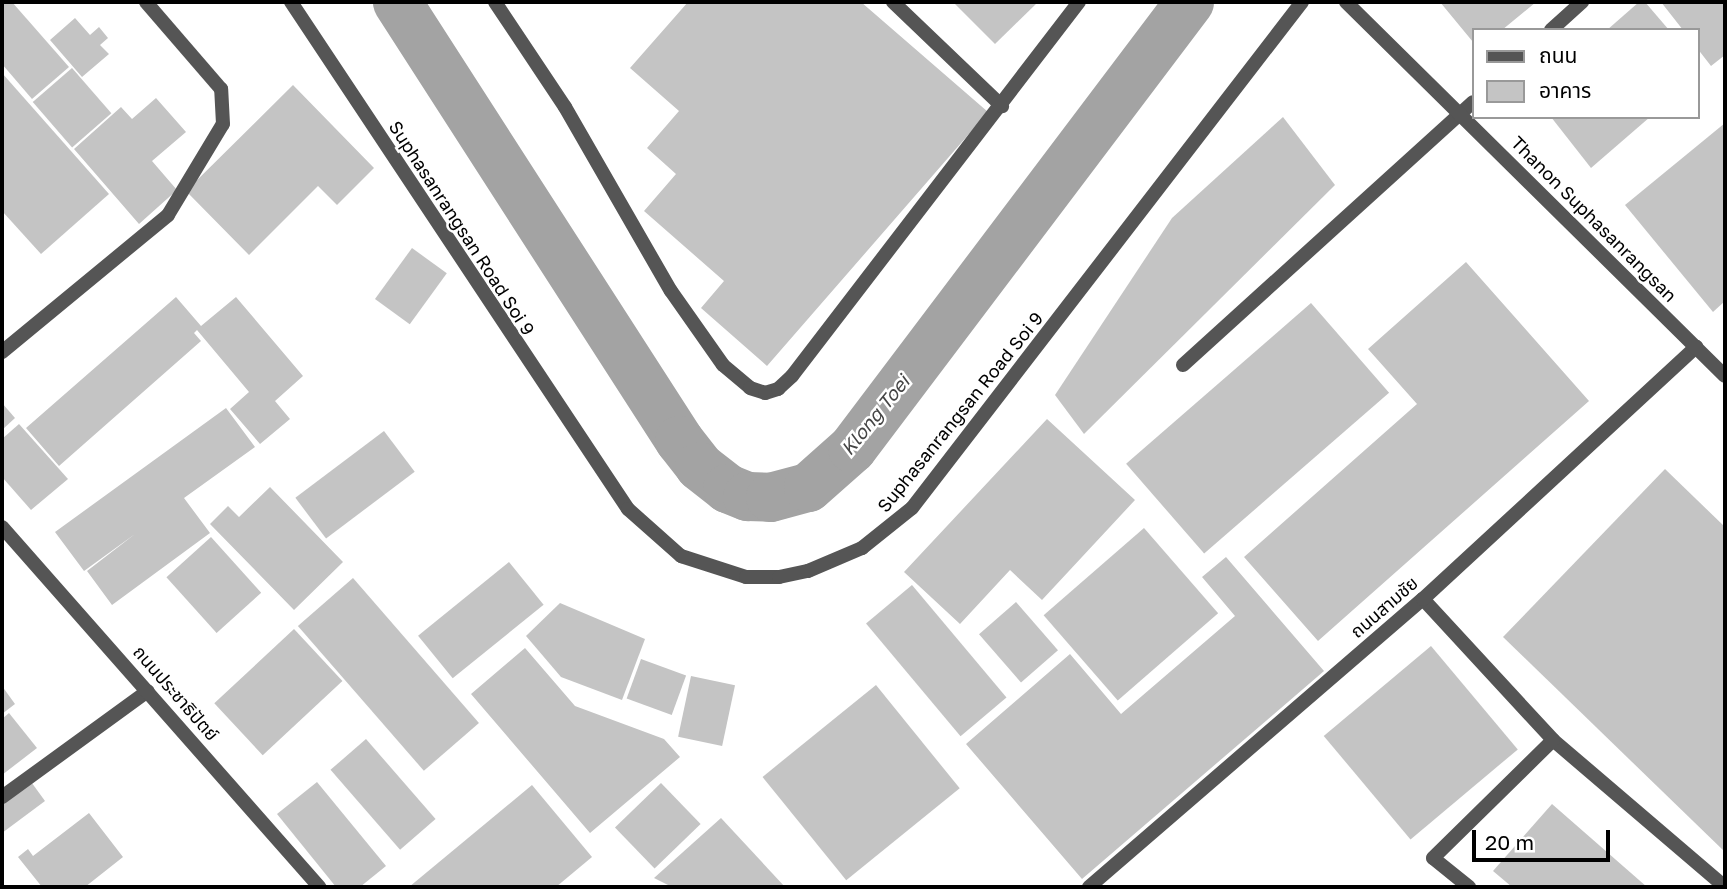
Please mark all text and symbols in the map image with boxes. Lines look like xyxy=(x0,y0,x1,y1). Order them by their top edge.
legend xyxy=(1472,28,1699,119)
text: ถนน xyxy=(1539,42,1577,68)
text: อาคาร xyxy=(1539,77,1591,103)
street label: Suphasanrangsan Road Soi 9 xyxy=(385,117,539,339)
street label: Thanon Suphasanrangsan xyxy=(1507,132,1681,306)
street label: Suphasanrangsan Road Soi 9 xyxy=(873,308,1047,516)
water label: Klong Toei xyxy=(836,371,914,459)
street label: ถนนสามชัย xyxy=(1346,572,1422,642)
street label: ถนนประชาธิปัตย์ xyxy=(129,641,223,745)
scale bar xyxy=(1475,816,1613,860)
text: 20 m xyxy=(1485,829,1534,855)

